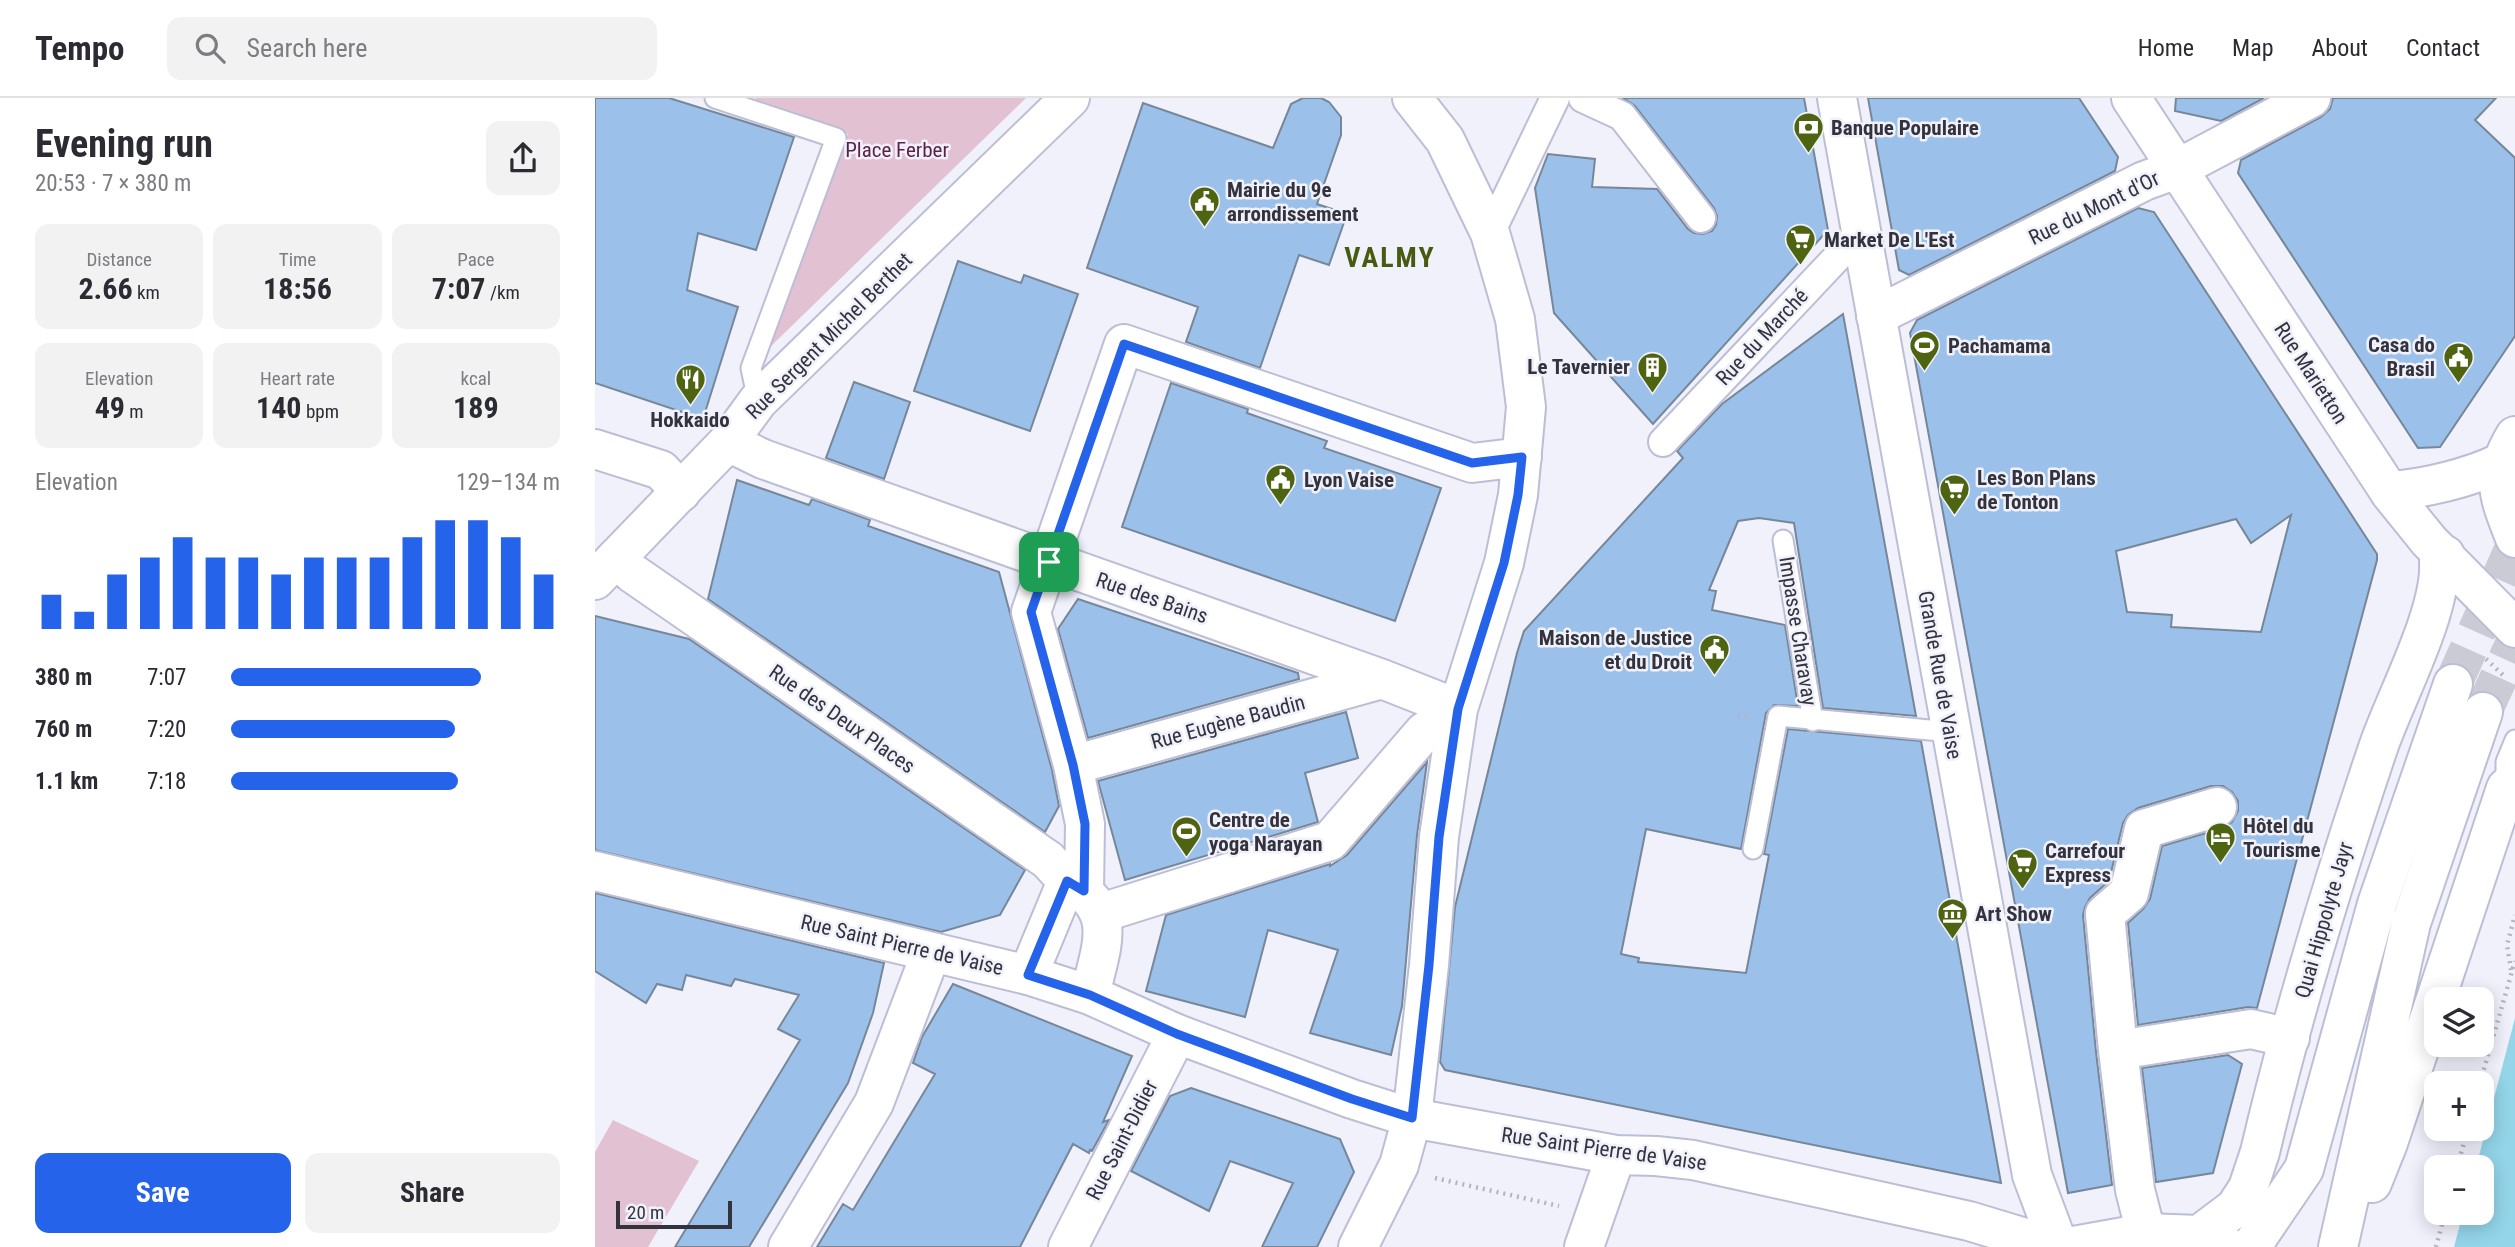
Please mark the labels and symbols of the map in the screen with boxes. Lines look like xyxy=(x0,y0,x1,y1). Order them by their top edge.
bank icon: Banque Populaire xyxy=(1791,111,1825,155)
place label: Banque Populaire xyxy=(1831,116,1979,140)
park label: Place Ferber xyxy=(845,138,949,162)
street label: Rue du Mont d'Or xyxy=(2025,166,2163,250)
place label: Mairie du 9e arrondissement xyxy=(1227,178,1358,226)
public building icon: Mairie du 9e arrondissement xyxy=(1187,185,1221,229)
supermarket icon: Market De L'Est xyxy=(1784,223,1818,267)
place label: Market De L'Est xyxy=(1824,228,1954,252)
district label: VALMY xyxy=(1344,241,1436,274)
street label: Rue Sergent Michel Berthet xyxy=(741,248,917,424)
street label: Rue du Marché xyxy=(1711,284,1813,390)
street label: Rue Marietton xyxy=(2269,318,2353,428)
sports icon: Pachamama xyxy=(1908,329,1942,373)
place label: Casa do Brasil xyxy=(2368,333,2435,381)
place label: Pachamama xyxy=(1948,334,2051,358)
public building icon: Casa do Brasil xyxy=(2441,340,2475,384)
building icon: Le Tavernier xyxy=(1636,350,1670,394)
place label: Le Tavernier xyxy=(1527,355,1630,379)
restaurant icon: Hokkaido xyxy=(673,363,707,407)
place label: Hokkaido xyxy=(650,408,730,432)
public building icon: Lyon Vaise xyxy=(1264,463,1298,507)
place label: Les Bon Plans de Tonton xyxy=(1977,466,2096,514)
place label: Lyon Vaise xyxy=(1304,468,1394,492)
supermarket icon: Les Bon Plans de Tonton xyxy=(1937,473,1971,517)
pin xyxy=(1019,532,1079,592)
street label: Impasse Charavay xyxy=(1774,555,1822,708)
street label: Rue des Bains xyxy=(1093,568,1211,628)
street label: Grande Rue de Vaise xyxy=(1913,589,1967,761)
place label: Maison de Justice et du Droit xyxy=(1539,626,1692,674)
public building icon: Maison de Justice et du Droit xyxy=(1698,633,1732,677)
street label: Rue des Deux Places xyxy=(765,660,919,778)
street label: Rue Eugène Baudin xyxy=(1148,690,1308,754)
place label: Centre de yoga Narayan xyxy=(1209,808,1323,856)
place label: Hôtel du Tourisme xyxy=(2243,814,2320,862)
sports icon: Centre de yoga Narayan xyxy=(1169,815,1203,859)
hotel icon: Hôtel du Tourisme xyxy=(2203,821,2237,865)
place label: Carrefour Express xyxy=(2045,839,2125,887)
street label: Quai Hippolyte Jayr xyxy=(2290,839,2358,1001)
supermarket icon: Carrefour Express xyxy=(2005,846,2039,890)
museum icon: Art Show xyxy=(1935,897,1969,941)
place label: Art Show xyxy=(1975,902,2052,926)
street label: Rue Saint Pierre de Vaise xyxy=(798,910,1006,980)
street label: Rue Saint-Didier xyxy=(1081,1076,1163,1204)
street label: Rue Saint Pierre de Vaise xyxy=(1500,1123,1708,1175)
scale bar xyxy=(616,1198,731,1230)

